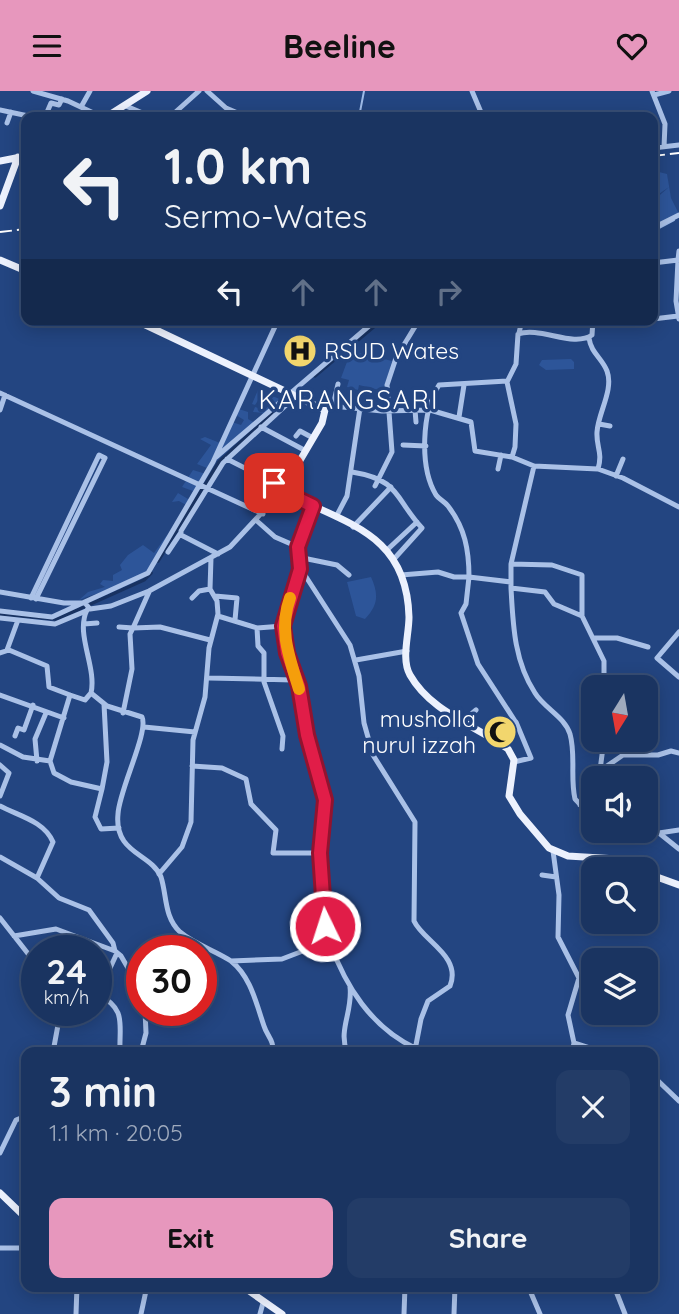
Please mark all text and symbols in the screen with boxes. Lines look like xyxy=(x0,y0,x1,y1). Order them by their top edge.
text: Beeline xyxy=(283,26,396,66)
icon: menu xyxy=(28,27,66,65)
icon: heart xyxy=(613,27,651,65)
text: 1.0 km xyxy=(164,135,312,196)
icon: left xyxy=(49,140,140,231)
text: Sermo-Wates xyxy=(164,196,367,236)
icon: left xyxy=(211,273,249,311)
icon: ahead xyxy=(284,273,322,311)
icon: ahead xyxy=(357,273,395,311)
icon: right xyxy=(430,273,468,311)
hospital icon: RSUD Wates xyxy=(281,332,319,370)
place label: RSUD Wates xyxy=(324,336,459,365)
district label: KARANGSARI xyxy=(259,383,439,416)
pin xyxy=(244,453,304,513)
icon: arrive xyxy=(255,464,293,502)
north arrow xyxy=(581,675,658,753)
map controls xyxy=(581,675,658,1025)
place label: musholla nurul izzah xyxy=(362,704,476,759)
mosque icon: musholla nurul izzah xyxy=(481,713,519,751)
button: sound xyxy=(581,766,658,843)
button: search xyxy=(581,857,658,934)
position arrow xyxy=(288,889,362,963)
speed limit sign: 30 xyxy=(126,935,217,1026)
button: layers xyxy=(581,948,658,1025)
text: 24 xyxy=(46,949,87,993)
text: km/h xyxy=(44,986,89,1009)
text: 3 min xyxy=(49,1065,157,1118)
button: close xyxy=(556,1070,630,1144)
text: 1.1 km · 20:05 xyxy=(49,1118,183,1147)
button: Exit xyxy=(49,1198,333,1278)
button: Share xyxy=(347,1198,630,1278)

